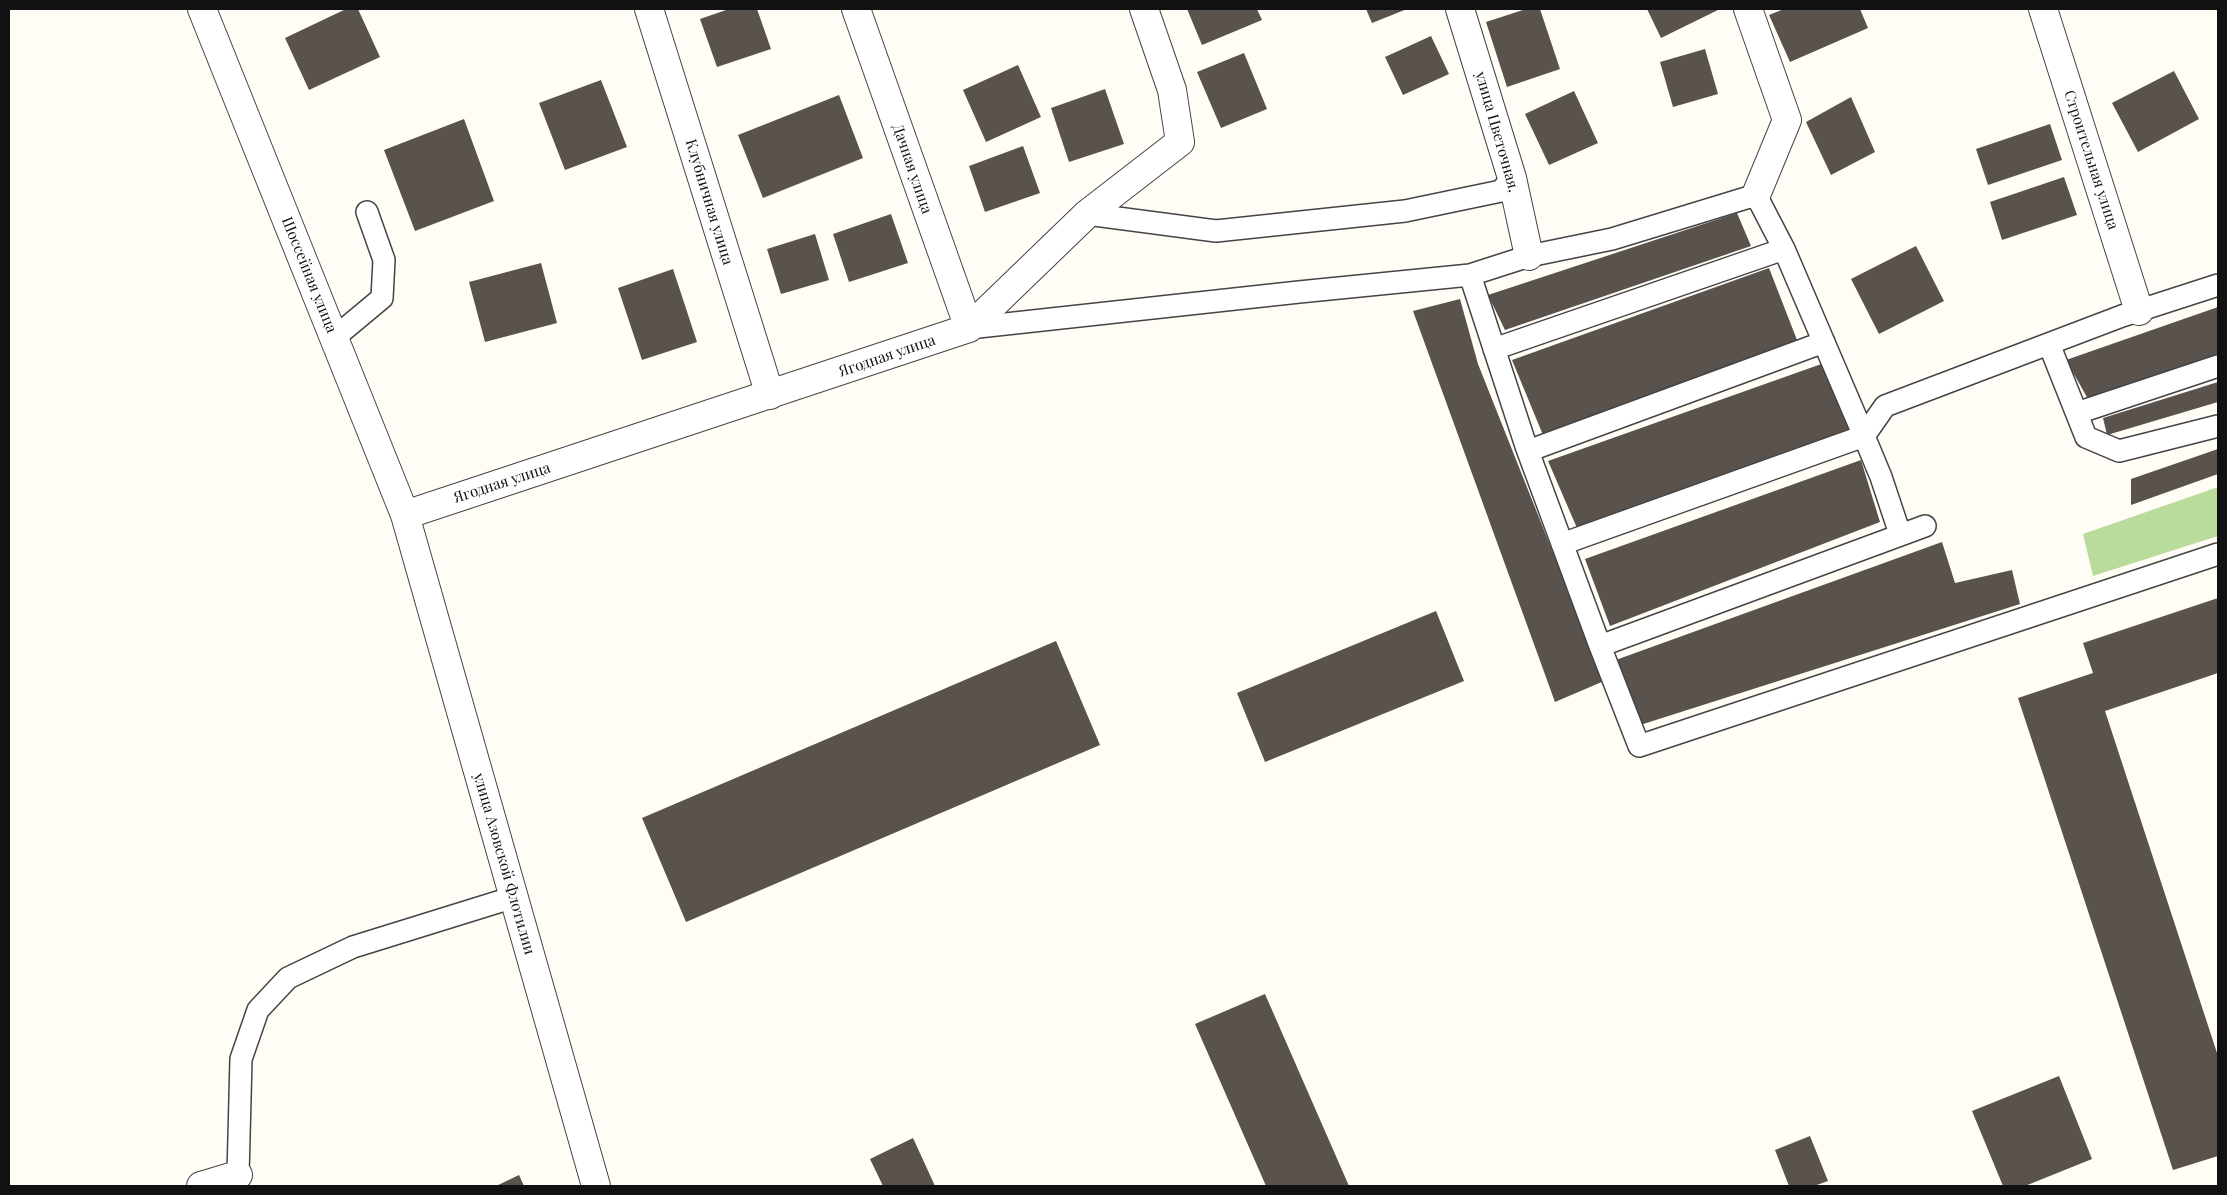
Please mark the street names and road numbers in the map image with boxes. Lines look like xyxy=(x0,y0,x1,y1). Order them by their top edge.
street label: улица Цветочная, xyxy=(1471,70,1523,194)
street label: Строительная улица xyxy=(2060,88,2122,232)
street label: Дачная улица xyxy=(888,122,936,216)
street label: Клубничная улица xyxy=(681,137,737,267)
street label: Шоссейная улица xyxy=(278,214,340,336)
street label: Ягодная улица xyxy=(836,331,938,381)
street label: Ягодная улица xyxy=(451,459,553,507)
street label: улица Азовской Флотилии xyxy=(469,771,539,957)

